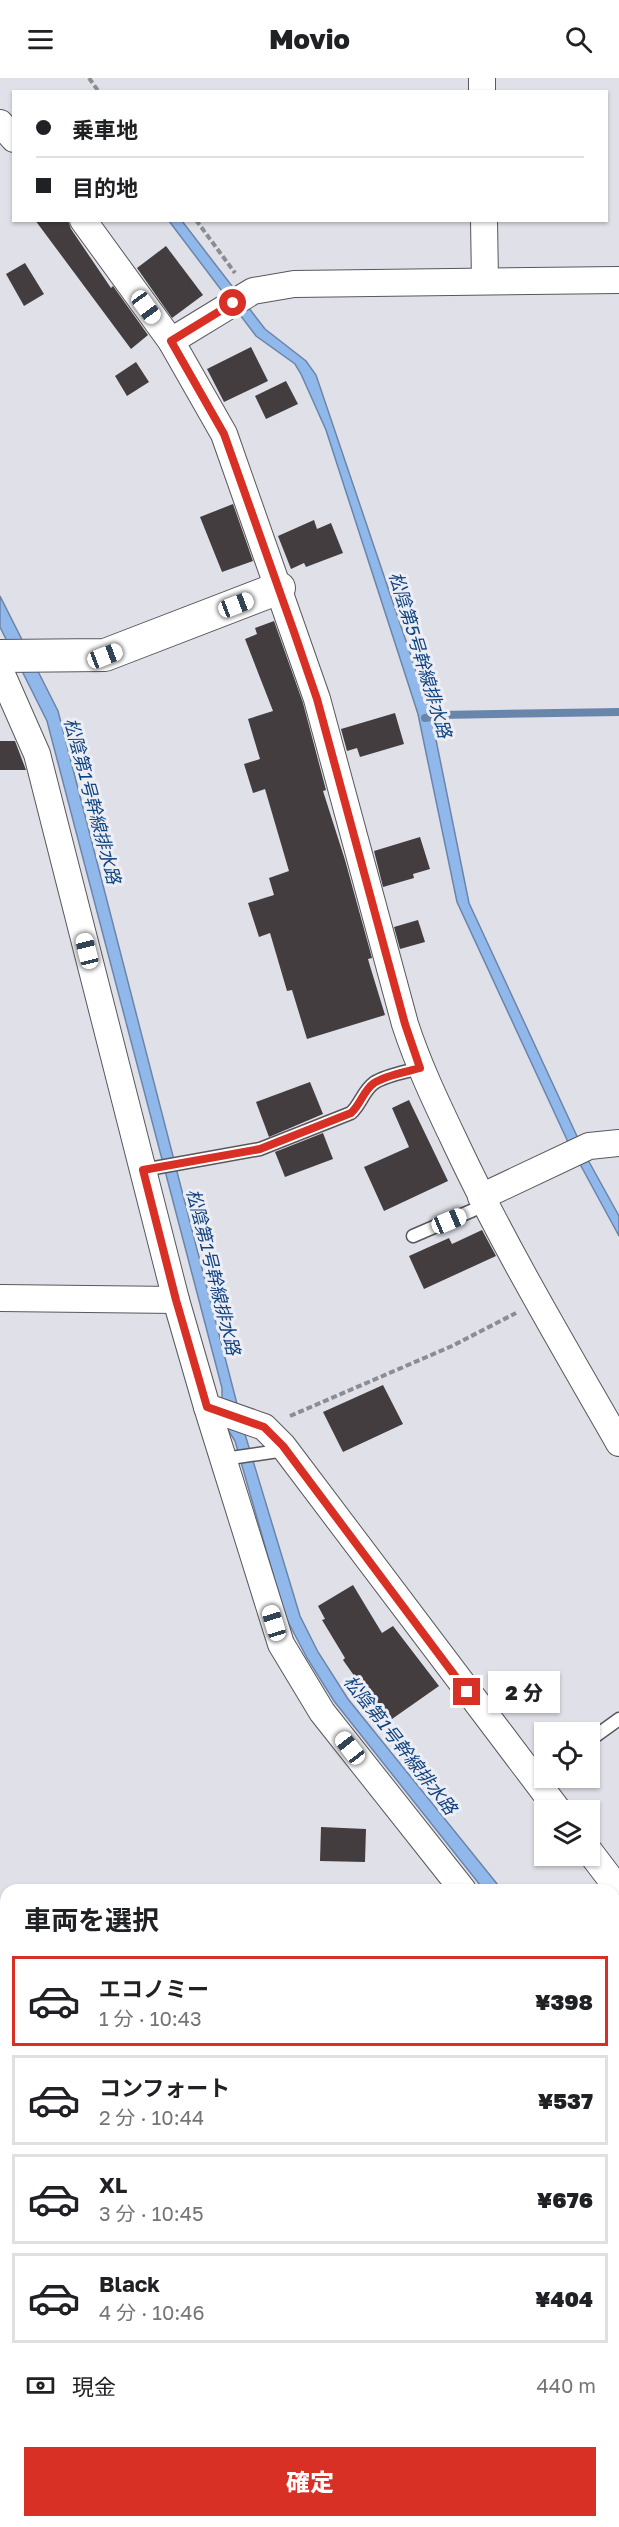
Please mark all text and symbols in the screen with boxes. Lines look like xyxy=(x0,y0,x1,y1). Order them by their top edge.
icon: menu xyxy=(24,23,57,56)
text: Movio xyxy=(269,23,350,55)
icon: search xyxy=(562,23,595,56)
text: 乗車地 xyxy=(72,116,138,143)
text: 目的地 xyxy=(72,174,138,201)
car xyxy=(128,287,164,327)
route start xyxy=(219,289,246,316)
water label: 松陰第5号幹線排水路 xyxy=(385,569,457,742)
car xyxy=(216,590,256,620)
car xyxy=(85,641,125,671)
water label: 松陰第1号幹線排水路 xyxy=(60,715,126,888)
car xyxy=(74,931,100,971)
water label: 松陰第1号幹線排水路 xyxy=(183,1186,246,1359)
car xyxy=(429,1206,469,1236)
car xyxy=(260,1603,288,1643)
water label: 松陰第1号幹線排水路 xyxy=(340,1670,463,1820)
callout: 2 分 xyxy=(488,1671,560,1713)
route end xyxy=(453,1678,480,1705)
text: 2 分 xyxy=(505,1680,543,1704)
map controls xyxy=(534,1722,600,1866)
button: locate xyxy=(534,1722,600,1788)
car xyxy=(332,1728,368,1768)
button: layers xyxy=(534,1800,600,1866)
text: 車両を選択 xyxy=(24,1904,159,1936)
icon: car xyxy=(27,1974,81,2028)
text: エコノミー xyxy=(99,1975,209,2002)
text: ¥398 xyxy=(535,1988,593,2015)
text: 1 分 · 10:43 xyxy=(99,2006,202,2030)
icon: car xyxy=(27,2073,81,2127)
text: コンフォート xyxy=(99,2074,230,2101)
text: ¥537 xyxy=(538,2087,593,2114)
text: 2 分 · 10:44 xyxy=(99,2105,204,2129)
text: XL xyxy=(99,2171,127,2198)
icon: car xyxy=(27,2172,81,2226)
text: ¥676 xyxy=(537,2186,593,2213)
text: 3 分 · 10:45 xyxy=(99,2201,204,2225)
text: Black xyxy=(99,2270,160,2297)
icon: car xyxy=(27,2271,81,2325)
text: ¥404 xyxy=(535,2285,593,2312)
text: 4 分 · 10:46 xyxy=(99,2300,205,2324)
icon: cash xyxy=(24,2369,57,2402)
text: 現金 xyxy=(72,2373,116,2400)
text: 440 m xyxy=(537,2373,596,2397)
button: 確定 xyxy=(24,2447,596,2516)

